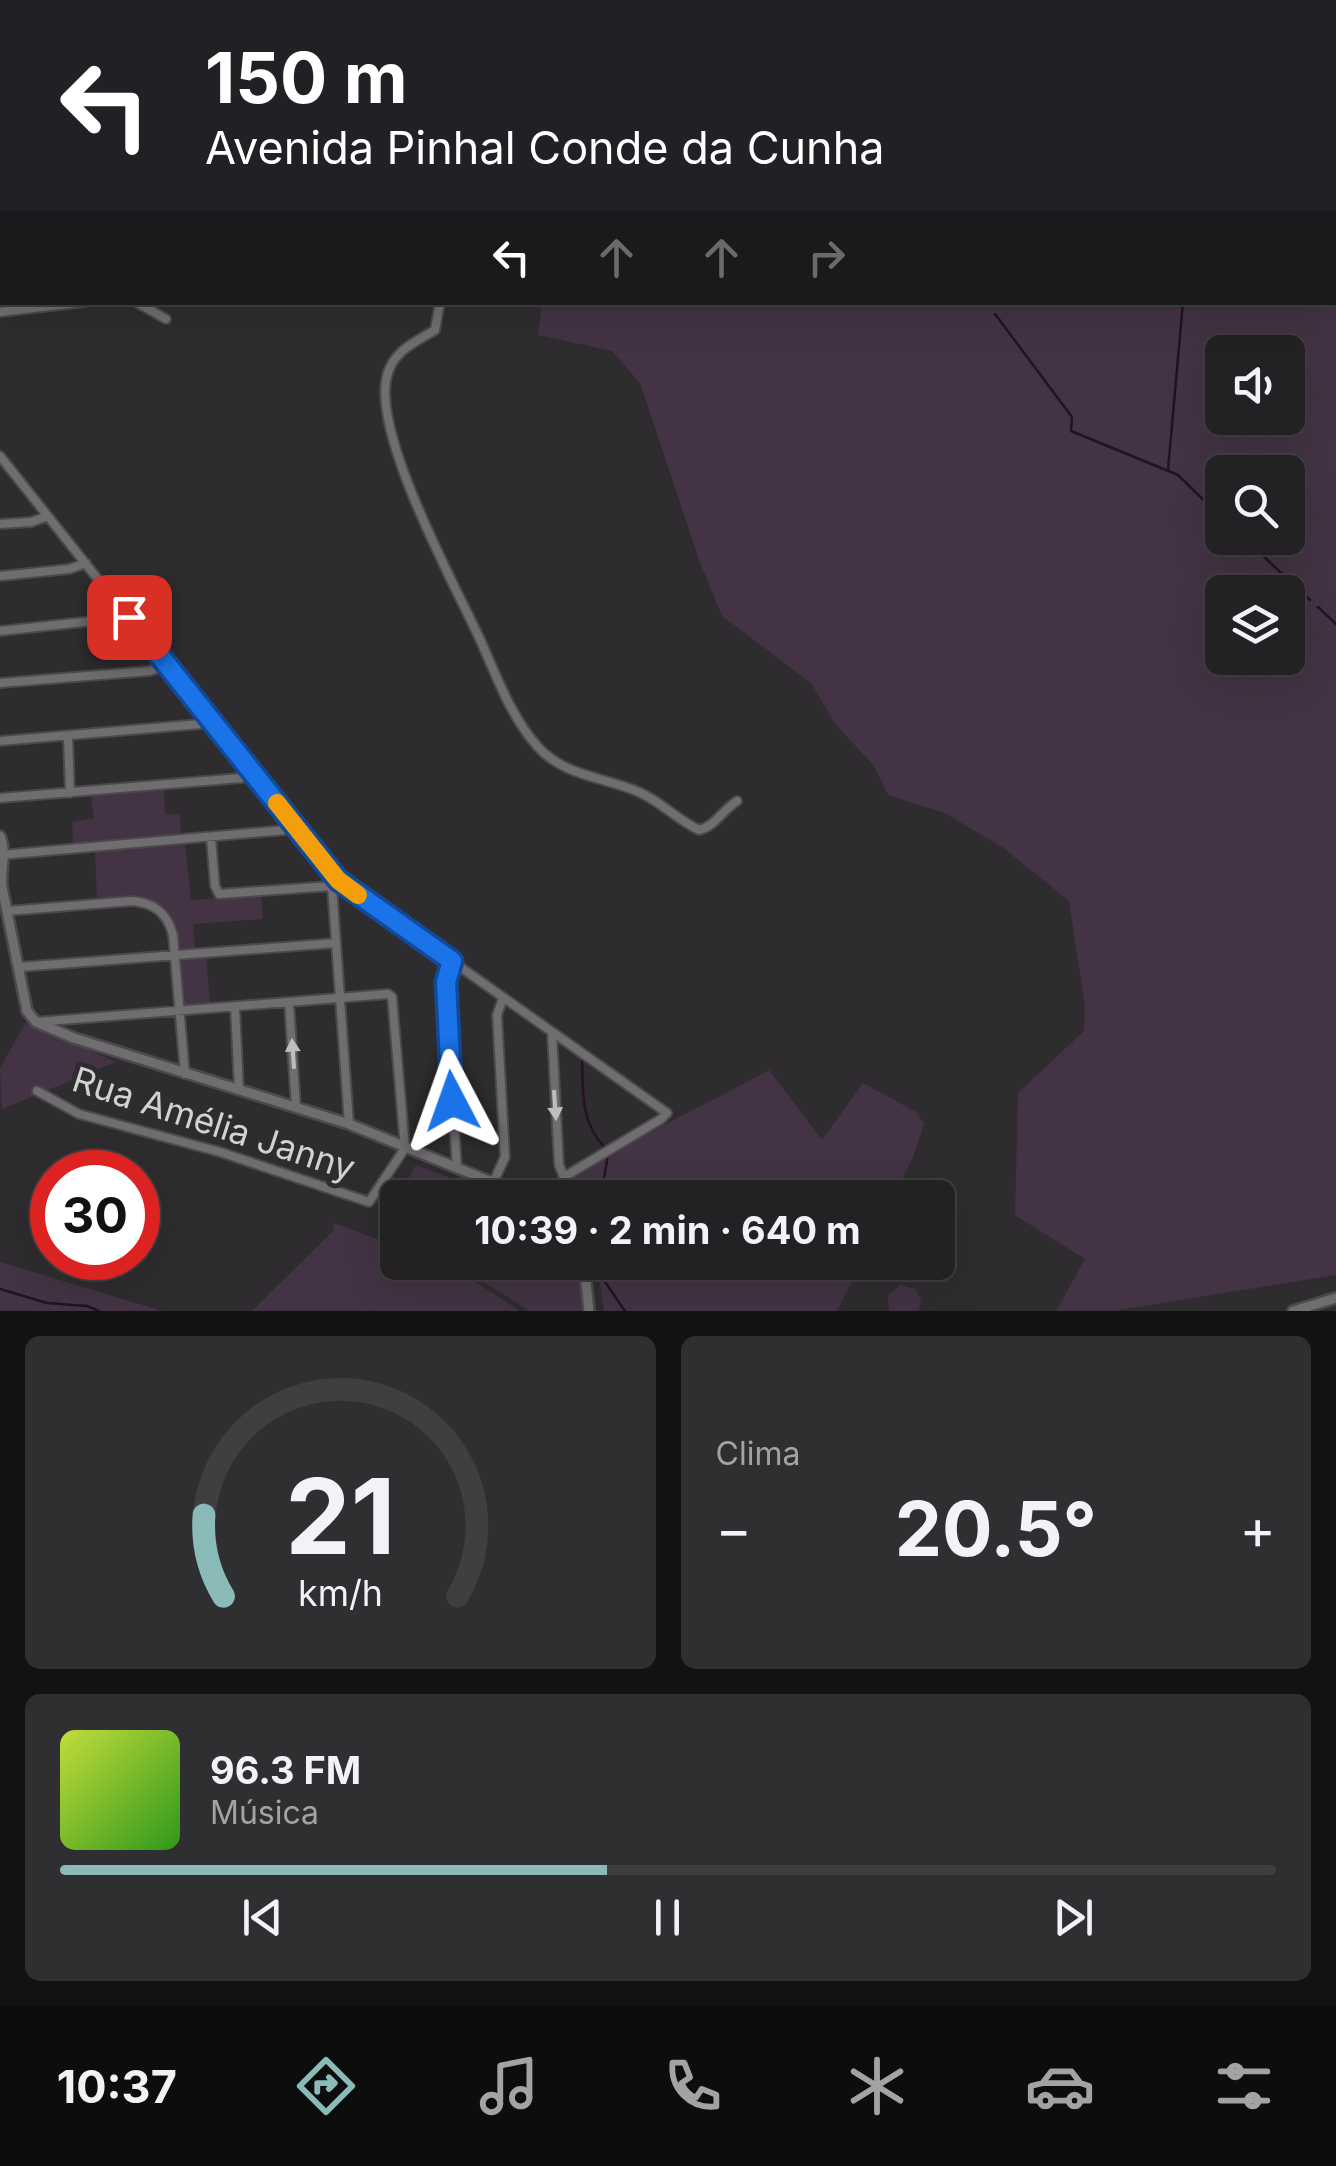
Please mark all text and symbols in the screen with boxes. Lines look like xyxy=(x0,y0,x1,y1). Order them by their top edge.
text: 150 m xyxy=(205,35,408,120)
icon: left xyxy=(40,40,170,170)
text: Avenida Pinhal Conde da Cunha xyxy=(205,120,885,175)
icon: left xyxy=(484,230,539,285)
icon: ahead xyxy=(589,230,644,285)
icon: ahead xyxy=(694,230,749,285)
icon: right xyxy=(799,230,854,285)
map controls xyxy=(1205,335,1305,675)
button: sound xyxy=(1205,335,1305,435)
button: search xyxy=(1205,455,1305,555)
pin xyxy=(87,575,172,660)
button: layers xyxy=(1205,575,1305,675)
icon: arrive xyxy=(102,590,157,645)
one-way arrow xyxy=(284,1038,300,1070)
position arrow xyxy=(400,1049,504,1153)
street label: Rua Amélia Janny xyxy=(67,1058,361,1188)
one-way arrow xyxy=(547,1090,563,1122)
speed limit sign: 30 xyxy=(30,1150,160,1280)
text: 10:39 · 2 min · 640 m xyxy=(474,1207,861,1253)
text: Clima xyxy=(716,1434,800,1473)
text: 21 xyxy=(285,1453,395,1579)
text: 20.5° xyxy=(895,1483,1097,1574)
text: − xyxy=(716,1496,752,1562)
text: + xyxy=(1240,1496,1276,1562)
text: km/h xyxy=(298,1571,383,1615)
text: 96.3 FM xyxy=(210,1747,361,1793)
text: Música xyxy=(210,1793,319,1832)
icon: previous xyxy=(235,1890,290,1945)
icon: pause xyxy=(640,1890,695,1945)
icon: next xyxy=(1046,1890,1101,1945)
icon: directions xyxy=(291,2051,361,2121)
icon: music xyxy=(474,2051,544,2121)
icon: phone xyxy=(658,2051,728,2121)
icon: climate xyxy=(842,2051,912,2121)
icon: car xyxy=(1025,2051,1095,2121)
icon: filters xyxy=(1209,2051,1279,2121)
text: 10:37 xyxy=(57,2059,177,2114)

